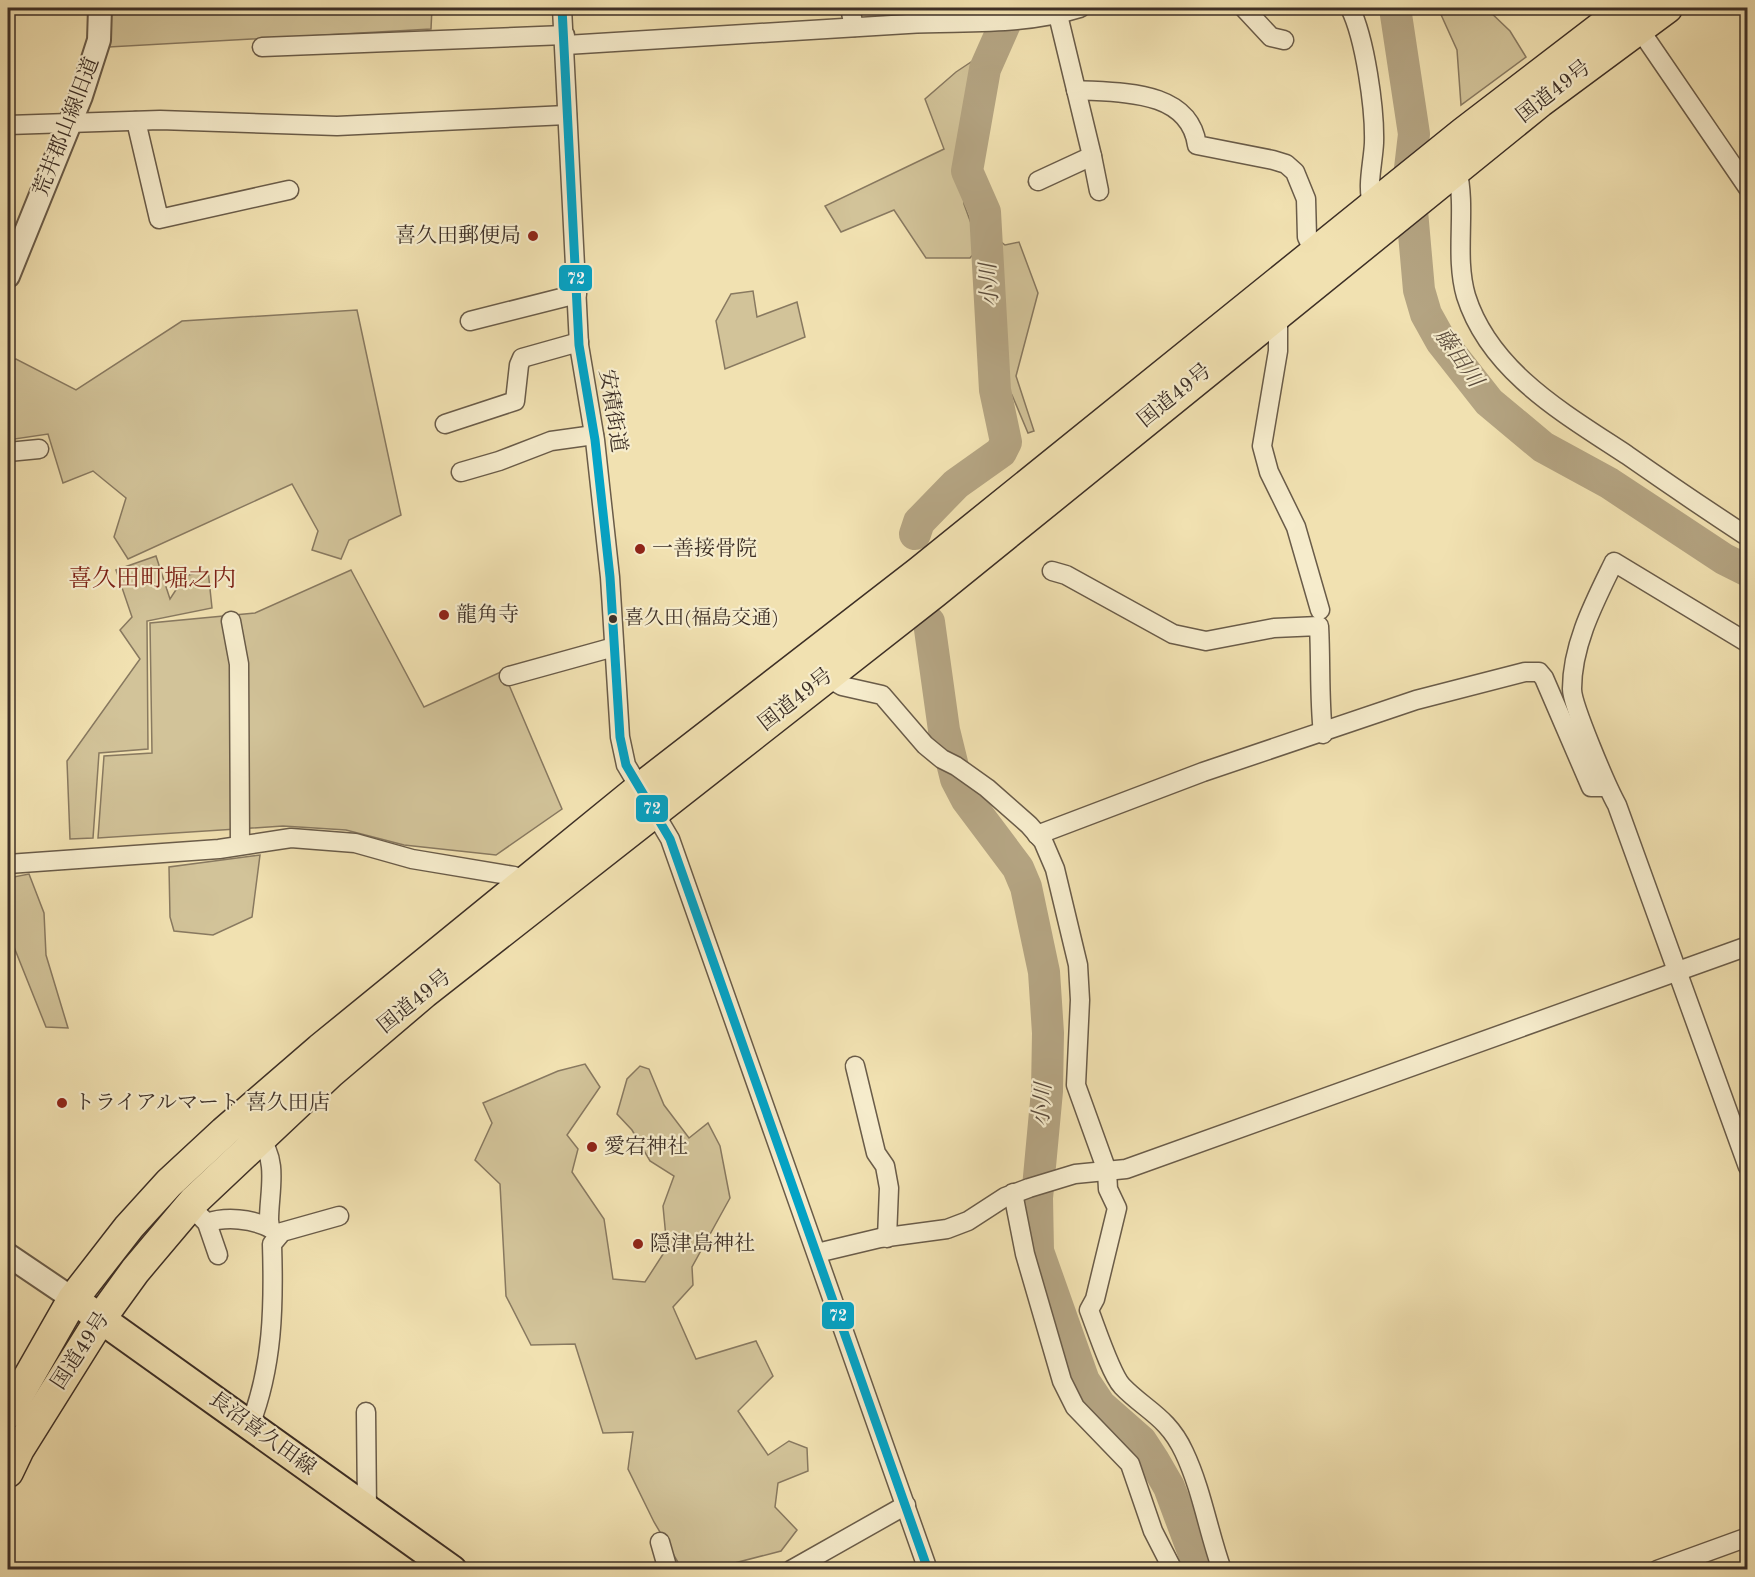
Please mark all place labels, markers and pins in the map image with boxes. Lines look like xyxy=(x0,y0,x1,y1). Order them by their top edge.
place label: 喜久田郵便局 xyxy=(395,224,521,247)
marker: 喜久田郵便局 xyxy=(526,229,540,243)
place label: 一善接骨院 xyxy=(652,537,757,560)
marker: 一善接骨院 xyxy=(633,542,647,556)
place label: 龍角寺 xyxy=(456,603,519,626)
place label: 喜久田(福島交通) xyxy=(624,607,779,629)
marker: 龍角寺 xyxy=(437,608,451,622)
marker: 喜久田(福島交通) xyxy=(607,613,619,625)
place label: トライアルマート 喜久田店 xyxy=(74,1091,330,1114)
marker: トライアルマート 喜久田店 xyxy=(55,1096,69,1110)
place label: 愛宕神社 xyxy=(604,1135,688,1158)
marker: 愛宕神社 xyxy=(585,1140,599,1154)
place label: 隠津島神社 xyxy=(650,1232,755,1255)
marker: 隠津島神社 xyxy=(631,1237,645,1251)

